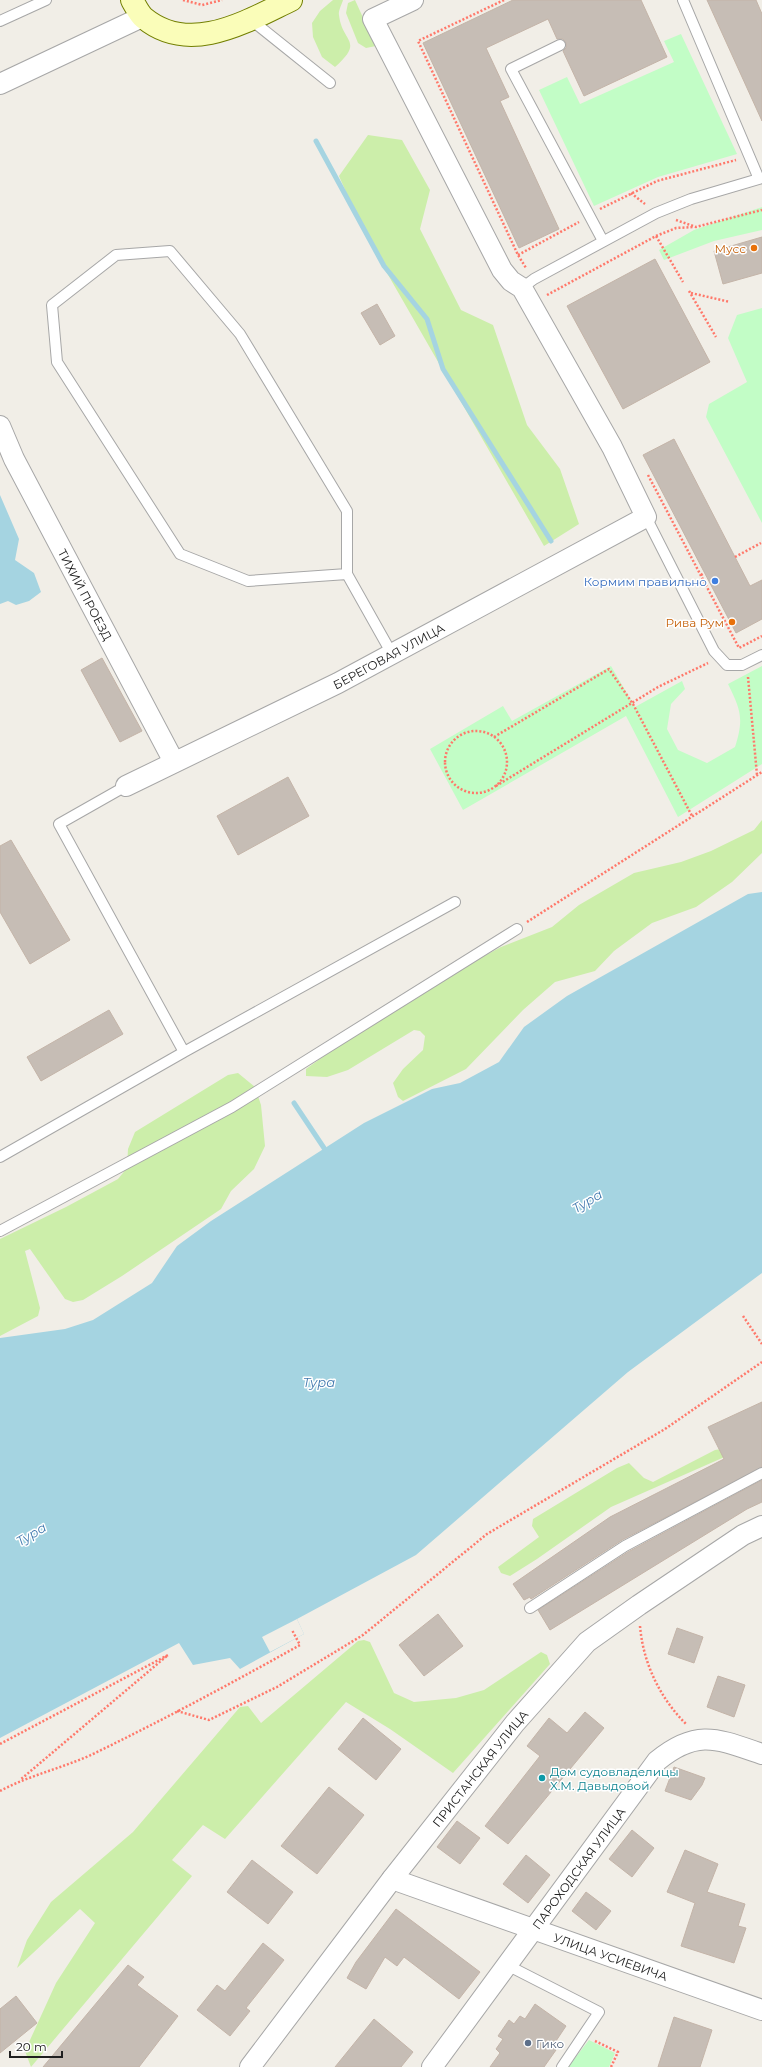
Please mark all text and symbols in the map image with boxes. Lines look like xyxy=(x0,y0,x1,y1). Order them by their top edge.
place label: Мусс xyxy=(715,241,746,256)
marker: Мусс xyxy=(749,243,759,253)
street label: ТИХИЙ ПРОЕЗД xyxy=(55,546,116,643)
place label: Кормим правильно xyxy=(584,574,707,589)
marker: Кормим правильно xyxy=(710,576,720,586)
place label: Рива Рум xyxy=(665,615,724,630)
marker: Рива Рум xyxy=(727,617,737,627)
street label: БЕРЕГОВАЯ УЛИЦА xyxy=(330,620,447,692)
water label: Тура xyxy=(569,1186,605,1216)
water label: Тура xyxy=(303,1374,335,1390)
water label: Тура xyxy=(13,1519,49,1549)
street label: ПРИСТАНСКАЯ УЛИЦА xyxy=(429,1706,531,1830)
place label: Дом судовладелицы Х.М. Давыдовой xyxy=(550,1764,679,1793)
marker: Дом судовладелицы Х.М. Давыдовой xyxy=(537,1773,547,1783)
street label: ПАРОХОДСКАЯ УЛИЦА xyxy=(529,1804,628,1932)
street label: УЛИЦА УСИЕВИЧА xyxy=(552,1929,670,1984)
scale bar xyxy=(10,2033,62,2059)
place label: Гико xyxy=(536,2036,564,2051)
marker: Гико xyxy=(523,2038,533,2048)
text: 20 m xyxy=(16,2039,47,2054)

